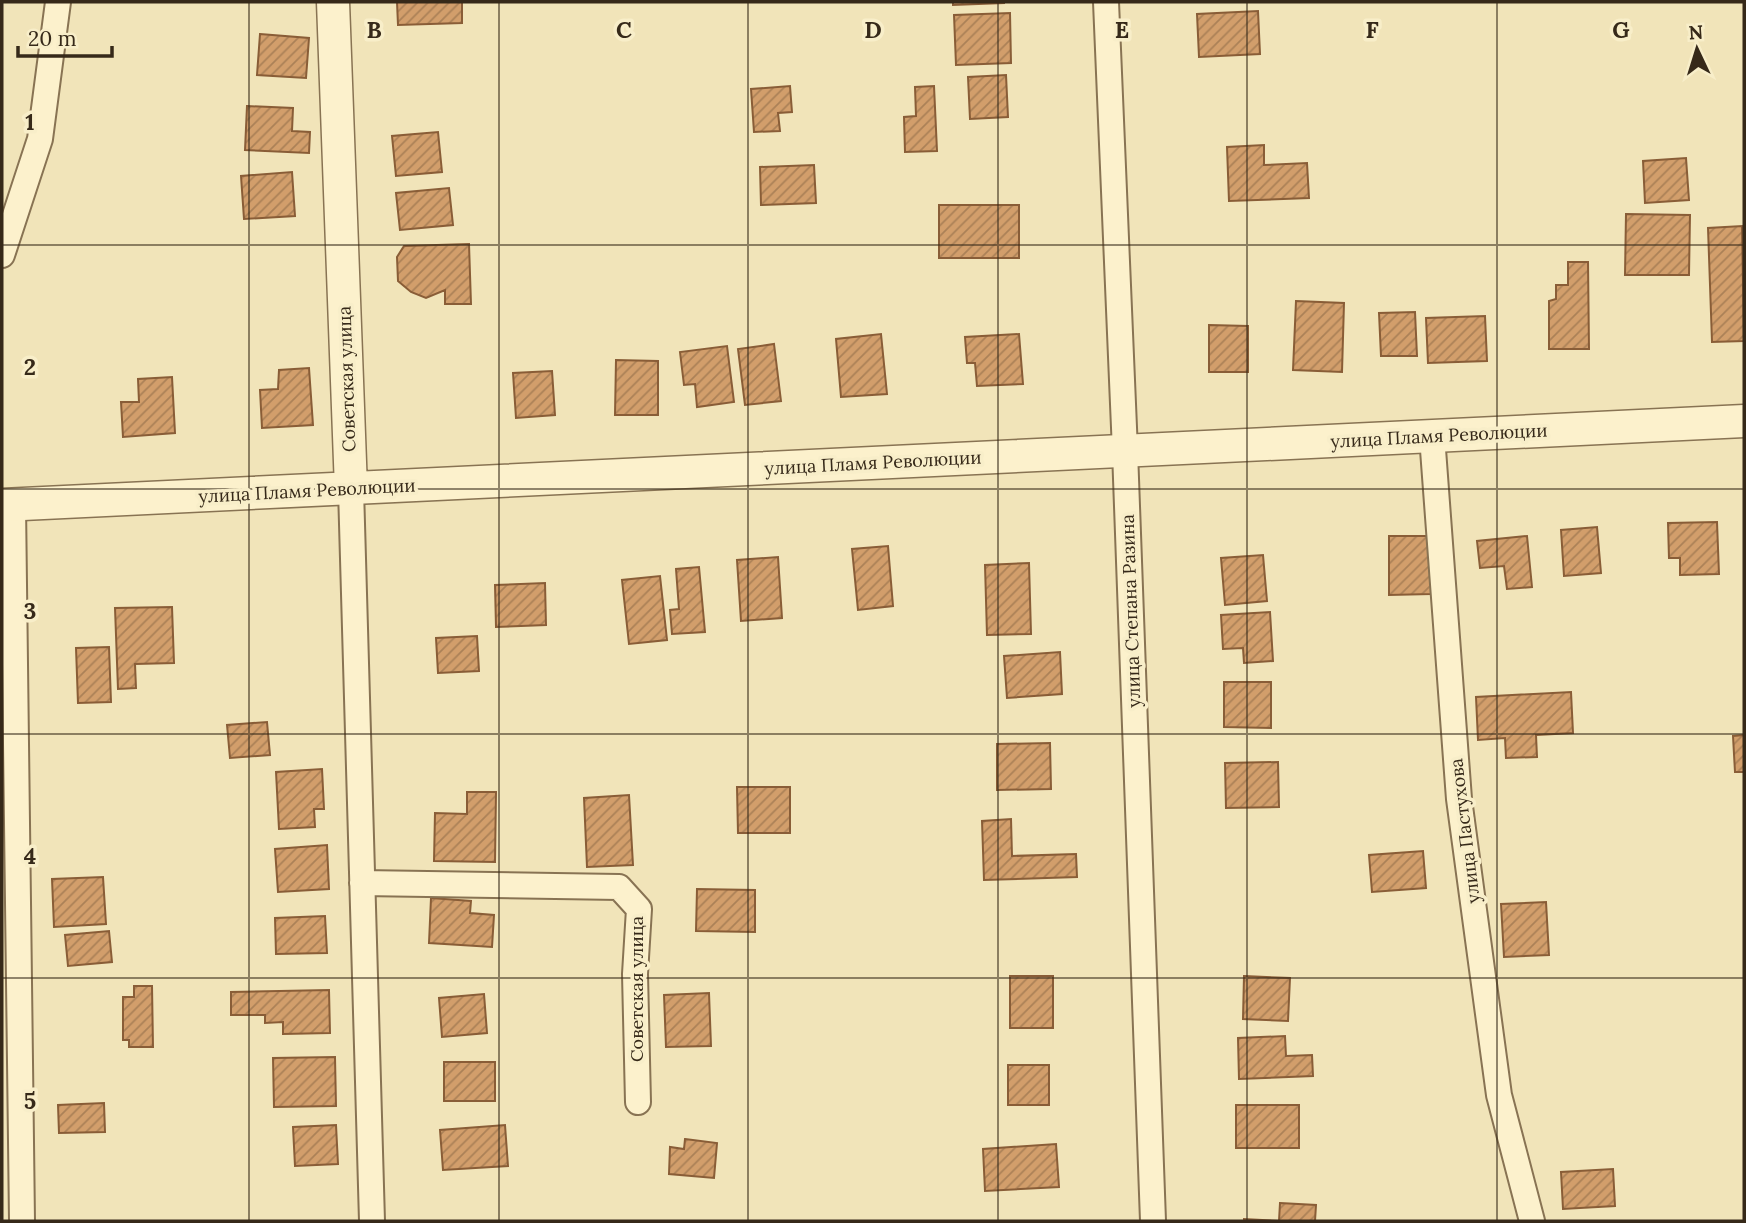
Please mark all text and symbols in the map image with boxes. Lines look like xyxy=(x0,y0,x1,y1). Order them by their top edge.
scale bar xyxy=(18,14,112,58)
north arrow xyxy=(1662,14,1732,84)
text: B xyxy=(366,15,382,44)
text: C xyxy=(616,15,632,44)
text: D xyxy=(864,15,882,44)
text: E xyxy=(1115,15,1129,44)
text: F xyxy=(1365,15,1379,44)
text: G xyxy=(1612,15,1630,44)
text: N xyxy=(1688,20,1704,45)
text: 20 m xyxy=(28,25,77,52)
text: 1 xyxy=(25,107,35,136)
street label: Советская улица xyxy=(332,306,361,452)
text: 2 xyxy=(24,352,36,381)
street label: улица Пламя Революции xyxy=(1330,418,1548,453)
street label: улица Пламя Революции xyxy=(764,445,982,480)
street label: улица Пламя Революции xyxy=(198,473,416,508)
street label: улица Степана Разина xyxy=(1116,514,1145,708)
text: 3 xyxy=(24,596,36,625)
street label: улица Пастухова xyxy=(1444,757,1485,905)
text: 4 xyxy=(24,841,36,870)
street label: Советская улица xyxy=(625,916,648,1062)
text: 5 xyxy=(24,1086,36,1115)

